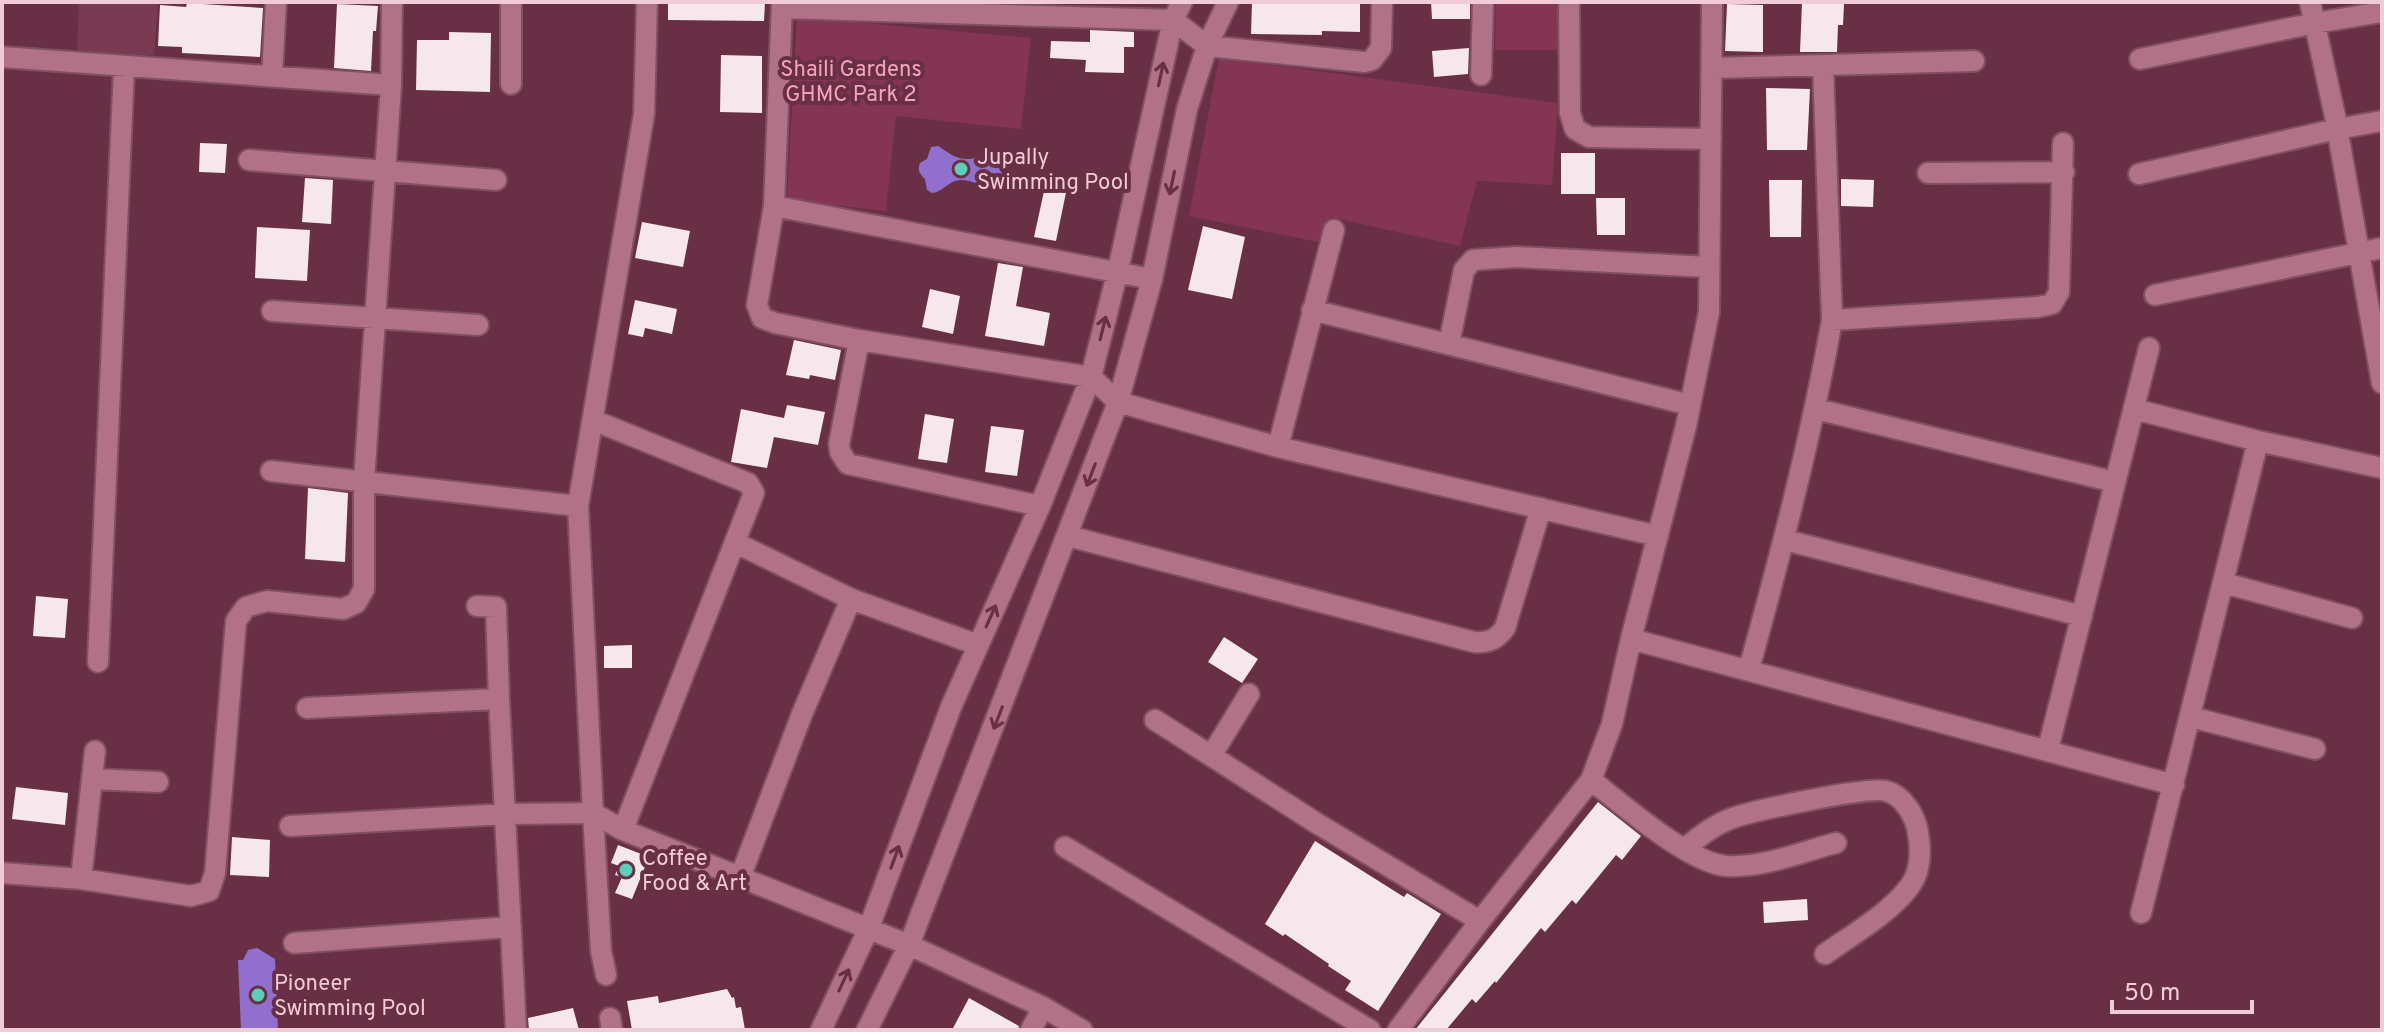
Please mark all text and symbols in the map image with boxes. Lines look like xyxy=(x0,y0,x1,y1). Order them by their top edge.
park label: Shaili Gardens GHMC Park 2 xyxy=(780,57,922,109)
one-way arrow xyxy=(1154,62,1169,87)
place label: Jupally Swimming Pool xyxy=(977,145,1129,197)
marker: Jupally Swimming Pool xyxy=(952,160,970,178)
one-way arrow xyxy=(1164,170,1179,195)
one-way arrow xyxy=(1097,315,1112,341)
one-way arrow xyxy=(1083,462,1097,487)
one-way arrow xyxy=(984,604,999,628)
one-way arrow xyxy=(990,705,1004,730)
one-way arrow xyxy=(889,845,903,870)
place label: Coffee Food & Art xyxy=(642,846,747,898)
marker: Coffee Food & Art xyxy=(617,861,635,879)
scale bar xyxy=(2112,964,2252,1014)
one-way arrow xyxy=(837,968,852,992)
place label: Pioneer Swimming Pool xyxy=(274,971,426,1023)
text: 50 m xyxy=(2124,979,2180,1009)
marker: Pioneer Swimming Pool xyxy=(249,986,267,1004)

